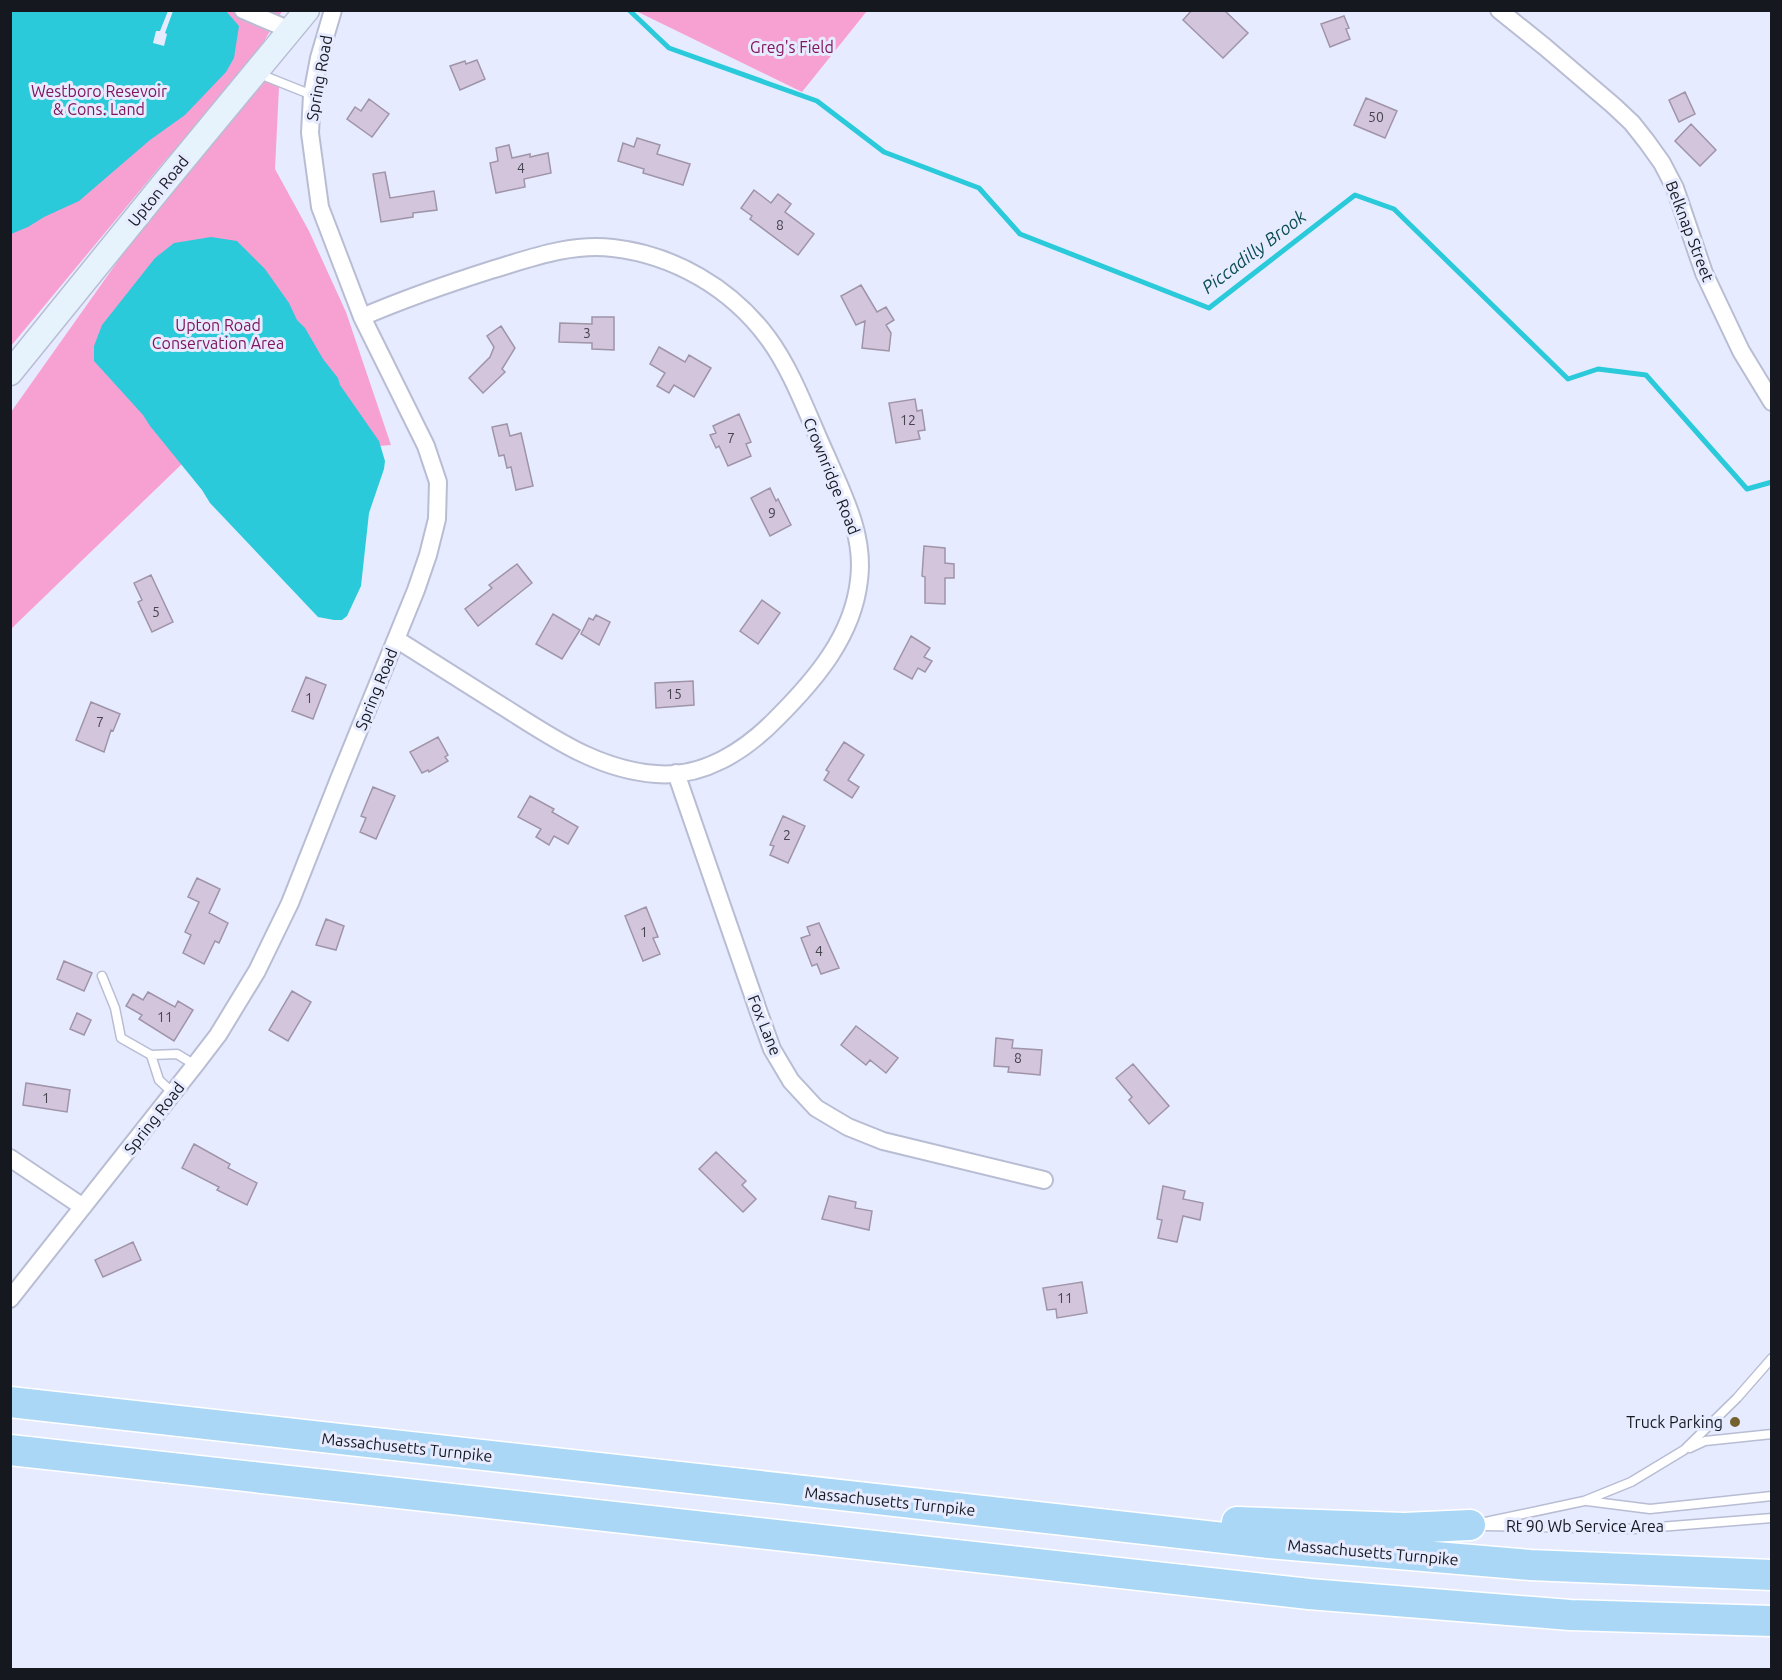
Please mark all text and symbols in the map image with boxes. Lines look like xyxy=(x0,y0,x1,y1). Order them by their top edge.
street label: Spring Road xyxy=(303,34,335,122)
park label: Greg's Field xyxy=(750,38,834,56)
park label: Westboro Resevoir & Cons. Land xyxy=(31,82,167,118)
house number: 50 xyxy=(1368,109,1384,125)
street label: Upton Road xyxy=(124,152,192,230)
house number: 4 xyxy=(517,160,525,176)
street label: Belknap Street xyxy=(1663,178,1718,285)
water label: Piccadilly Brook xyxy=(1197,205,1310,297)
house number: 8 xyxy=(776,217,784,233)
park label: Upton Road Conservation Area xyxy=(152,316,284,352)
house number: 3 xyxy=(583,325,591,341)
house number: 12 xyxy=(900,412,916,428)
street label: Crownridge Road xyxy=(800,415,864,537)
house number: 7 xyxy=(727,430,735,446)
house number: 9 xyxy=(768,505,776,521)
house number: 5 xyxy=(152,604,160,620)
street label: Spring Road xyxy=(351,645,401,733)
house number: 15 xyxy=(666,686,682,702)
house number: 1 xyxy=(305,690,313,706)
house number: 7 xyxy=(96,714,104,730)
house number: 2 xyxy=(783,827,791,843)
house number: 1 xyxy=(640,924,648,940)
house number: 4 xyxy=(815,943,823,959)
street label: Fox Lane xyxy=(745,992,785,1058)
house number: 11 xyxy=(157,1009,173,1025)
house number: 8 xyxy=(1014,1050,1022,1066)
street label: Spring Road xyxy=(120,1078,188,1158)
house number: 1 xyxy=(42,1090,50,1106)
house number: 11 xyxy=(1057,1290,1073,1306)
place label: Truck Parking xyxy=(1626,1413,1723,1431)
marker: Truck Parking xyxy=(1728,1415,1742,1429)
street label: Massachusetts Turnpike xyxy=(321,1429,493,1465)
street label: Massachusetts Turnpike xyxy=(804,1483,976,1519)
street label: Rt 90 Wb Service Area xyxy=(1506,1517,1664,1535)
street label: Massachusetts Turnpike xyxy=(1287,1536,1459,1568)

